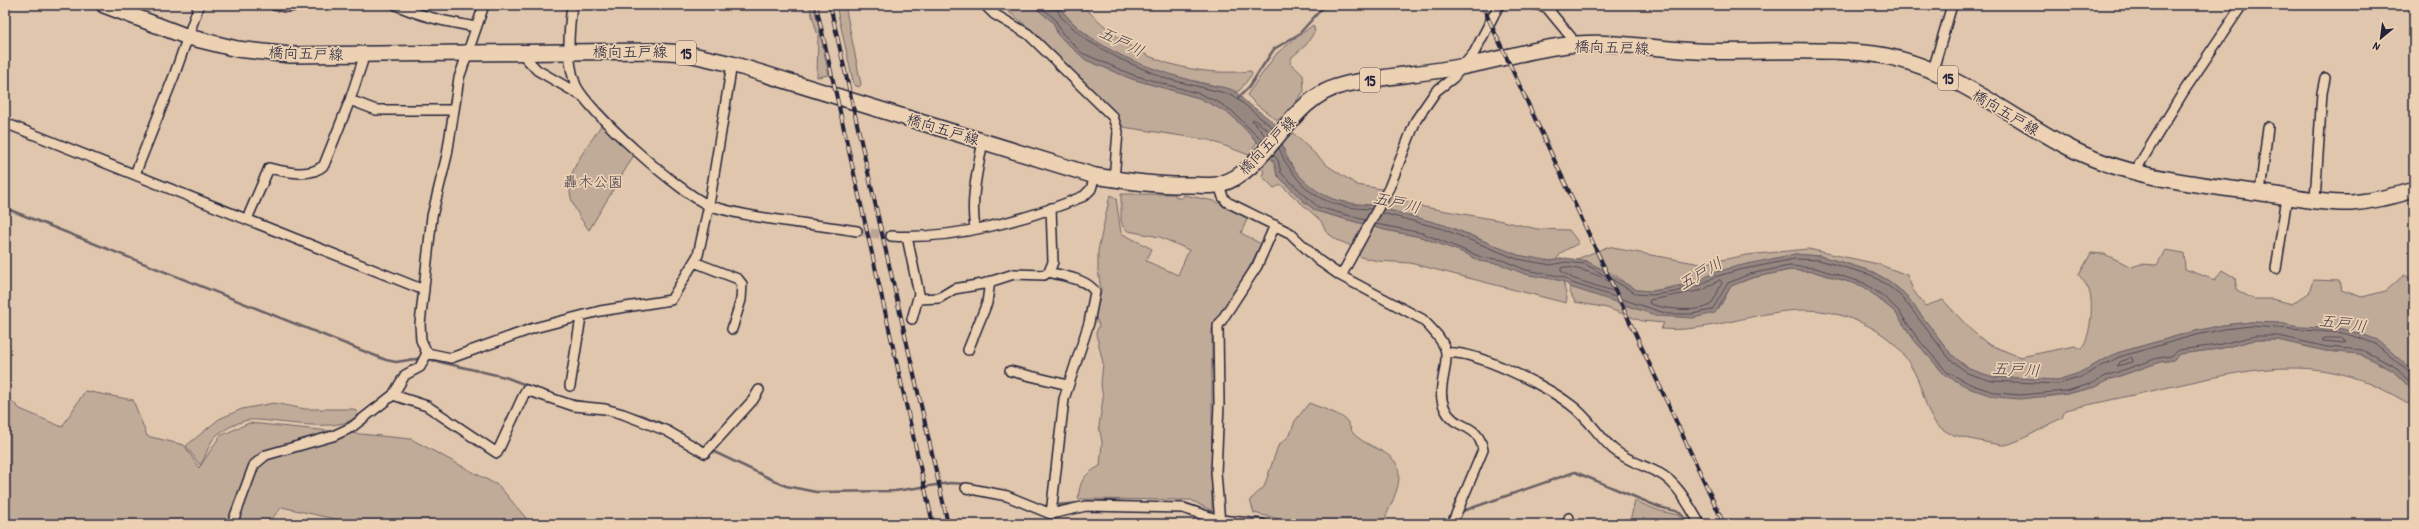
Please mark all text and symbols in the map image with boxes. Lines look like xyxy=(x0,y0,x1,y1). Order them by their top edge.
north arrow xyxy=(2361,18,2401,58)
water label: 五戸川 xyxy=(1096,21,1148,61)
street label: 橋向五戸線 xyxy=(1574,35,1650,59)
text: N xyxy=(2370,39,2382,54)
street label: 橋向五戸線 xyxy=(268,41,344,65)
street label: 橋向五戸線 xyxy=(592,41,668,62)
road number: 15 xyxy=(676,41,696,65)
road number: 15 xyxy=(1938,66,1958,90)
road number: 15 xyxy=(1360,68,1380,92)
street label: 橋向五戸線 xyxy=(1968,84,2044,140)
street label: 橋向五戸線 xyxy=(904,108,982,150)
street label: 橋向五戸線 xyxy=(1233,111,1301,179)
park label: 轟木公園 xyxy=(563,171,623,192)
water label: 五戸川 xyxy=(1371,186,1423,218)
water label: 五戸川 xyxy=(1674,251,1726,295)
water label: 五戸川 xyxy=(2318,309,2368,337)
water label: 五戸川 xyxy=(1991,357,2041,381)

